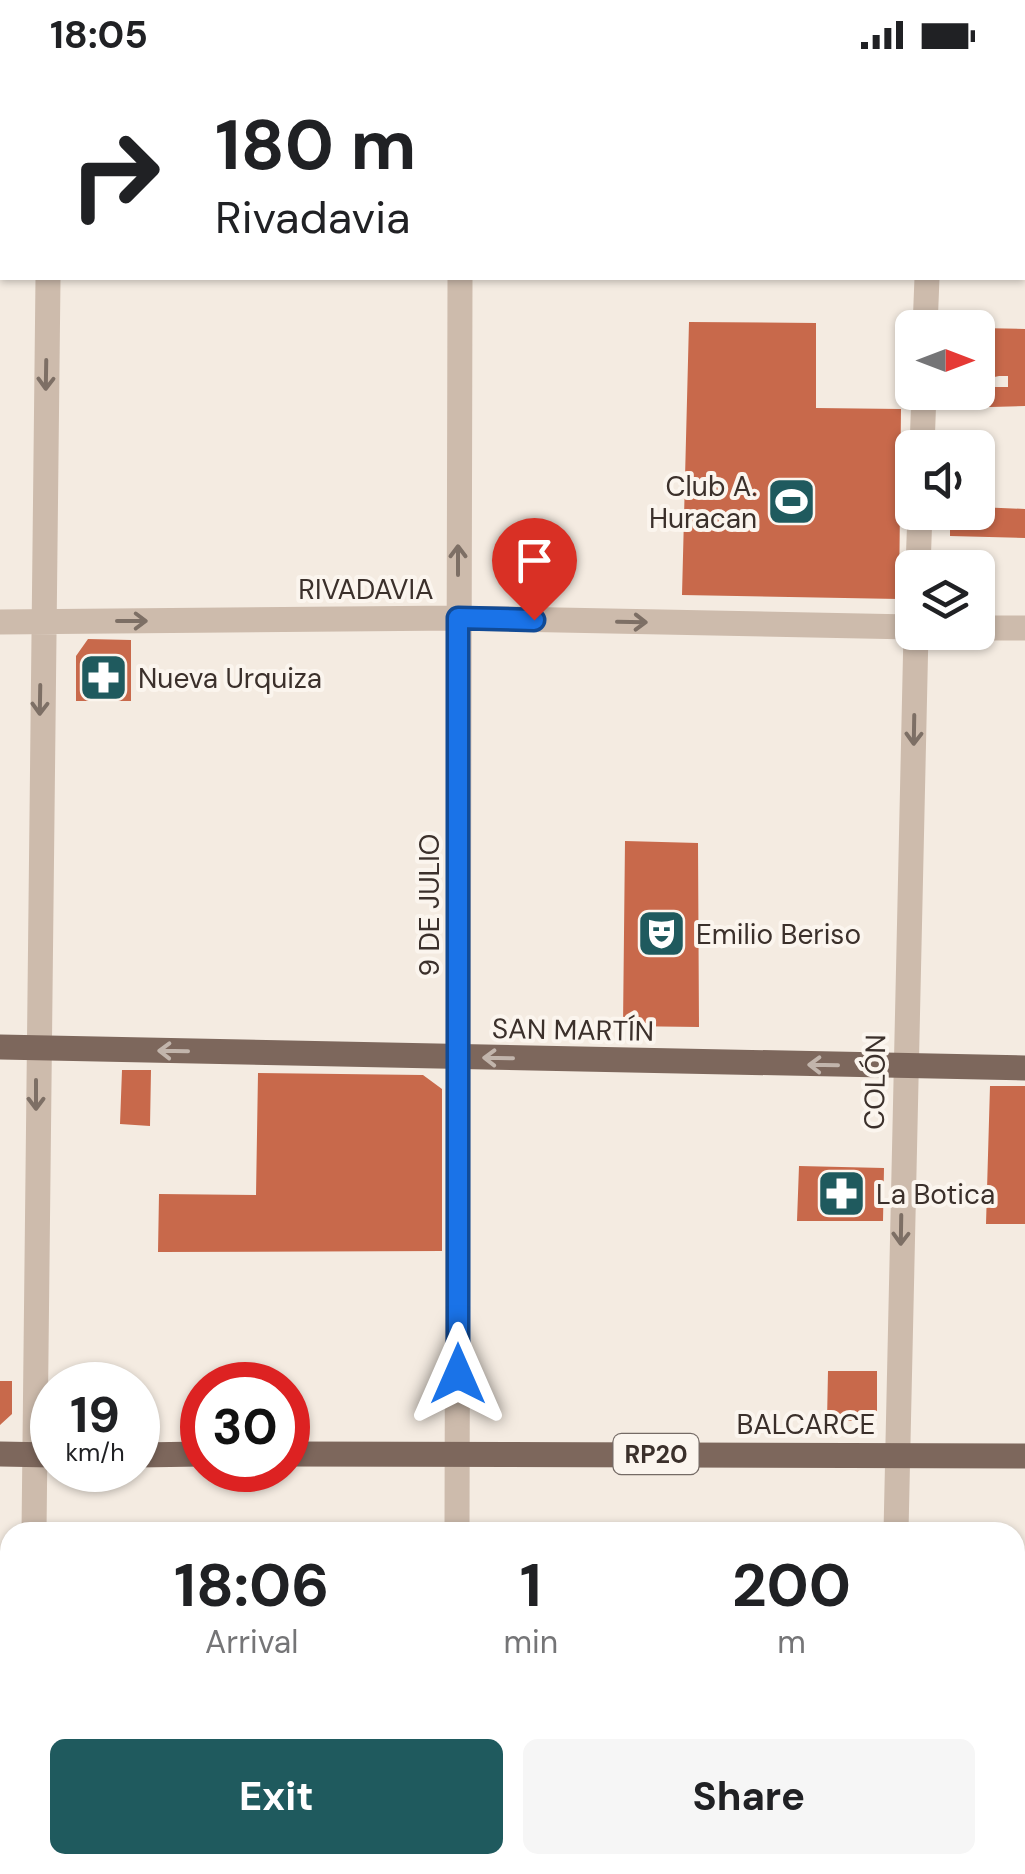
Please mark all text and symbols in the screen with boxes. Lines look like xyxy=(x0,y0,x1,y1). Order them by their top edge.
text: 18:05 xyxy=(50,10,148,60)
text: 180 m xyxy=(215,100,416,191)
icon: right xyxy=(50,110,180,240)
text: Rivadavia xyxy=(215,188,410,247)
north arrow xyxy=(895,310,995,410)
map controls xyxy=(895,310,995,650)
one-way arrow xyxy=(36,358,56,390)
button: sound xyxy=(895,430,995,530)
place label: Club A. Huracan xyxy=(649,468,757,537)
sports icon: Club A. Huracan xyxy=(766,476,818,528)
pin xyxy=(492,518,577,621)
icon: arrive xyxy=(507,533,562,588)
one-way arrow xyxy=(448,545,468,578)
button: layers xyxy=(895,550,995,650)
street label: RIVADAVIA xyxy=(298,571,434,608)
one-way arrow xyxy=(116,611,148,630)
one-way arrow xyxy=(616,612,648,631)
pharmacy icon: Nueva Urquiza xyxy=(77,652,129,704)
place label: Nueva Urquiza xyxy=(138,660,322,697)
one-way arrow xyxy=(30,682,50,715)
one-way arrow xyxy=(904,712,924,745)
street label: 9 DE JULIO xyxy=(411,834,448,976)
theatre icon: Emilio Beriso xyxy=(635,908,687,960)
place label: Emilio Beriso xyxy=(696,916,861,953)
street label: SAN MARTÍN xyxy=(492,1010,654,1050)
street label: COLÓN xyxy=(856,1034,894,1130)
one-way arrow xyxy=(157,1042,189,1061)
one-way arrow xyxy=(482,1049,514,1068)
one-way arrow xyxy=(807,1055,839,1074)
one-way arrow xyxy=(27,1078,46,1110)
pharmacy icon: La Botica xyxy=(815,1168,867,1220)
place label: La Botica xyxy=(876,1176,995,1213)
one-way arrow xyxy=(892,1213,911,1245)
position arrow xyxy=(406,1322,510,1426)
speed limit sign: 30 xyxy=(180,1362,310,1492)
text: 19 xyxy=(70,1382,120,1448)
street label: BALCARCE xyxy=(737,1406,875,1443)
road number: RP20 xyxy=(614,1434,698,1474)
text: km/h xyxy=(65,1436,125,1469)
text: 18:06 xyxy=(174,1546,329,1625)
text: 1 xyxy=(520,1546,542,1625)
text: 200 xyxy=(732,1546,851,1625)
text: Arrival xyxy=(205,1621,298,1663)
text: min xyxy=(503,1621,558,1663)
text: m xyxy=(777,1621,806,1663)
button: Exit xyxy=(50,1739,503,1854)
button: Share xyxy=(523,1739,975,1854)

